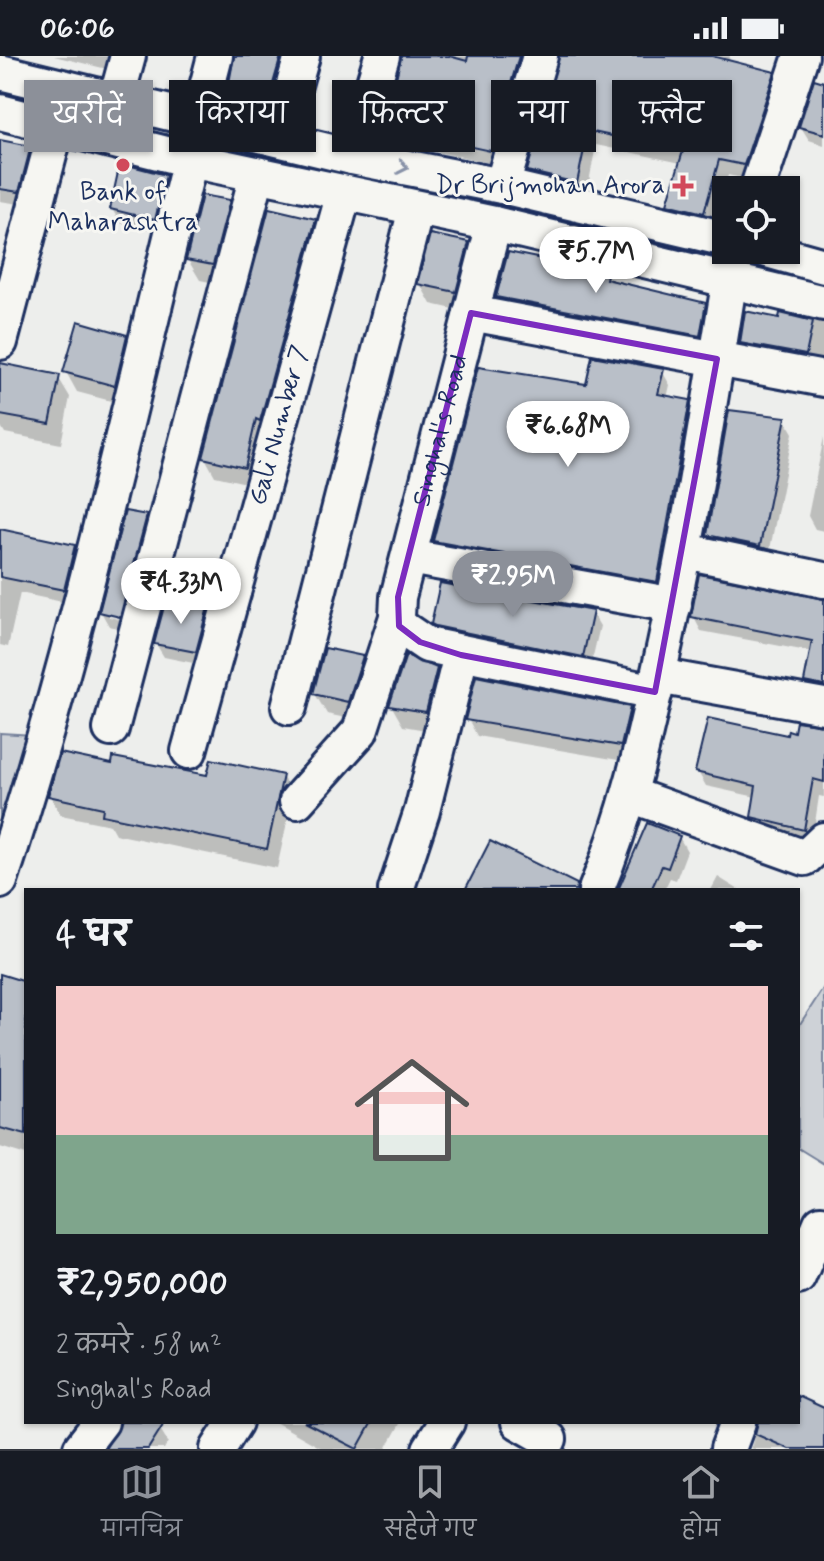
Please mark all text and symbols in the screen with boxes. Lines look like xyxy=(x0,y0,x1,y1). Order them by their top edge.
text: 06:06 xyxy=(40,9,115,48)
chip: खरीदें xyxy=(24,80,153,152)
chip: किराया xyxy=(169,80,316,152)
chip: फ़िल्टर xyxy=(332,80,475,152)
chip: नया xyxy=(491,80,596,152)
chip: फ़्लैट xyxy=(612,80,732,152)
marker: Bank of Maharashtra xyxy=(114,156,132,174)
one-way arrow xyxy=(396,158,409,175)
place label: Dr Brijmohan Arora xyxy=(436,169,665,203)
marker: Dr Brijmohan Arora xyxy=(672,175,694,197)
place label: Bank of Maharashtra xyxy=(48,176,198,240)
map controls xyxy=(712,176,800,264)
button: locate xyxy=(712,176,800,264)
pin: ₹5.7M xyxy=(540,227,652,295)
text: ₹5.7M xyxy=(557,236,635,270)
street label: Gali Number 7 xyxy=(241,341,318,509)
street label: Singhal's Road xyxy=(405,351,477,510)
pin: ₹6.68M xyxy=(503,401,633,469)
text: ₹6.68M xyxy=(525,410,611,444)
pin: ₹2.95M xyxy=(448,551,578,619)
pin: ₹4.33M xyxy=(116,558,246,626)
text: ₹2.95M xyxy=(470,560,556,594)
text: ₹4.33M xyxy=(139,567,223,601)
text: 4 घर xyxy=(56,913,130,958)
icon: filters xyxy=(724,914,768,958)
icon: home xyxy=(340,1038,484,1182)
text: ₹2,950,000 xyxy=(56,1262,228,1307)
text: 2 कमरे · 58 m² xyxy=(56,1329,222,1363)
text: Singhal's Road xyxy=(56,1373,212,1407)
tab: मानचित्र xyxy=(101,1460,182,1553)
tab: सहेजे गए xyxy=(385,1460,476,1553)
tab: होम xyxy=(679,1460,723,1553)

